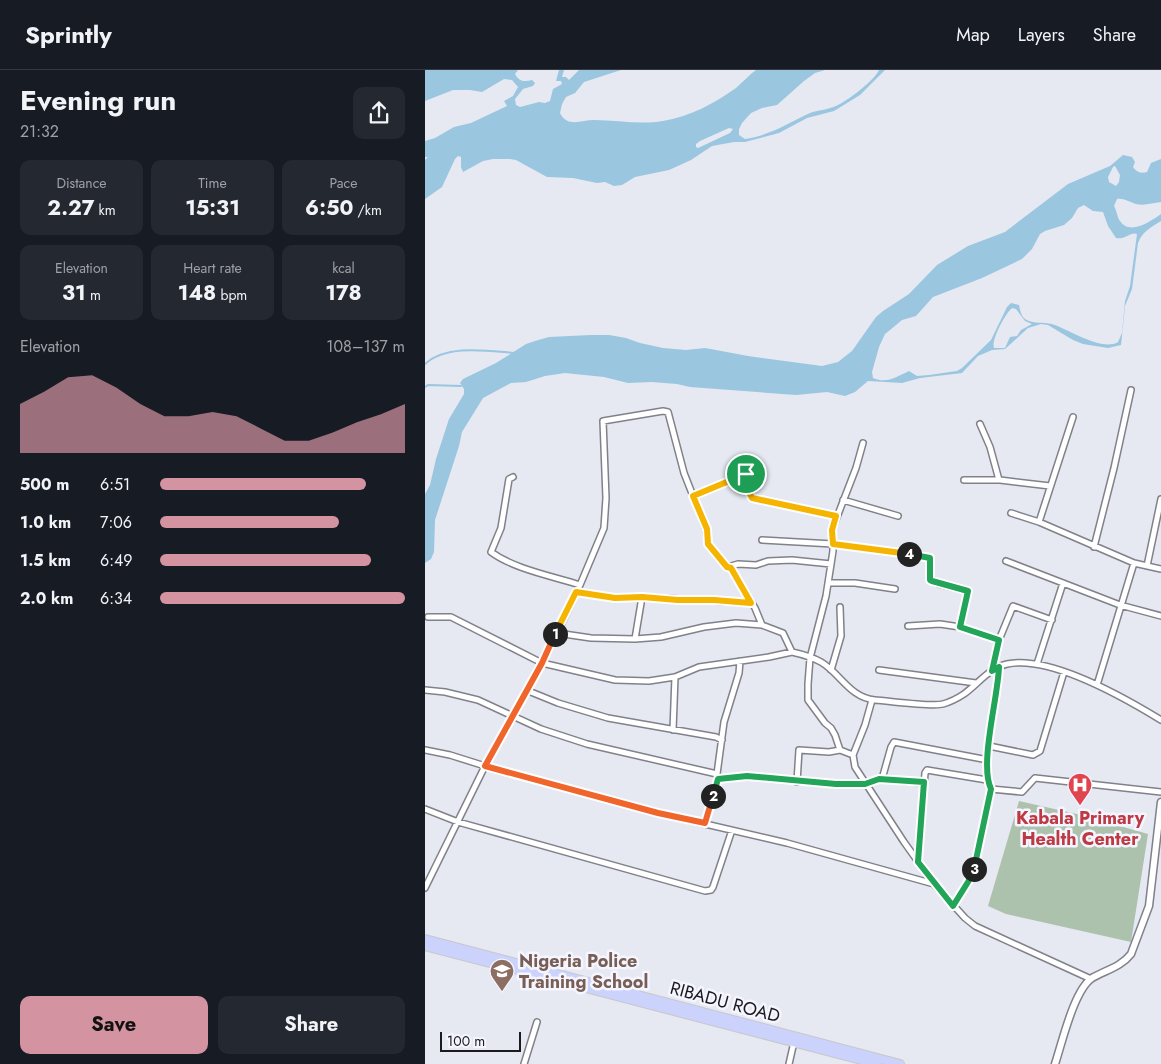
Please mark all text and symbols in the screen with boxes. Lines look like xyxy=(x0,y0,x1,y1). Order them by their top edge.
text: Sprintly xyxy=(25,17,112,52)
text: Map xyxy=(956,22,990,48)
text: Layers xyxy=(1018,22,1065,48)
text: Share xyxy=(1093,22,1136,48)
text: Evening run xyxy=(20,80,176,121)
button: share xyxy=(353,87,405,139)
text: 21:32 xyxy=(20,120,59,143)
text: Distance xyxy=(56,173,107,193)
text: Time xyxy=(198,173,227,193)
text: Pace xyxy=(330,173,357,193)
text: 2.27 xyxy=(47,193,94,223)
text: 15:31 xyxy=(185,193,240,223)
text: 6:50 xyxy=(305,193,353,223)
text: km xyxy=(94,200,116,220)
text: /km xyxy=(353,200,382,220)
text: Elevation xyxy=(55,258,108,278)
text: Heart rate xyxy=(183,258,242,278)
text: kcal xyxy=(332,258,355,278)
text: 31 xyxy=(62,278,86,308)
text: 148 xyxy=(178,278,216,308)
text: 178 xyxy=(325,278,362,308)
text: m xyxy=(86,285,101,305)
text: bpm xyxy=(216,285,247,305)
text: Elevation xyxy=(20,335,80,358)
text: 108–137 m xyxy=(326,335,405,358)
pin xyxy=(725,453,767,495)
icon: arrive xyxy=(732,460,760,488)
text: 500 m xyxy=(20,473,69,496)
text: 6:51 xyxy=(100,473,130,496)
text: 1.0 km xyxy=(20,511,71,534)
text: 7:06 xyxy=(100,511,132,534)
pin: 4 xyxy=(897,542,921,566)
text: 4 xyxy=(905,544,914,564)
text: 1.5 km xyxy=(20,549,71,572)
text: 6:49 xyxy=(100,549,133,572)
text: 2.0 km xyxy=(20,587,73,610)
text: 6:34 xyxy=(100,587,132,610)
pin: 1 xyxy=(543,622,567,646)
text: 1 xyxy=(552,624,559,644)
hospital icon: Kabala Primary Health Center xyxy=(1067,772,1093,806)
pin: 2 xyxy=(701,784,725,808)
text: 2 xyxy=(709,786,718,806)
place label: Kabala Primary Health Center xyxy=(1016,805,1145,852)
pin: 3 xyxy=(961,856,987,882)
text: 3 xyxy=(970,859,979,879)
place label: Nigeria Police Training School xyxy=(519,948,648,995)
school or university icon: Nigeria Police Training School xyxy=(489,958,515,992)
street label: RIBADU ROAD xyxy=(667,975,783,1029)
button: Save xyxy=(20,996,208,1054)
button: Share xyxy=(218,996,405,1054)
scale bar xyxy=(440,1029,521,1052)
text: 100 m xyxy=(447,1031,485,1051)

